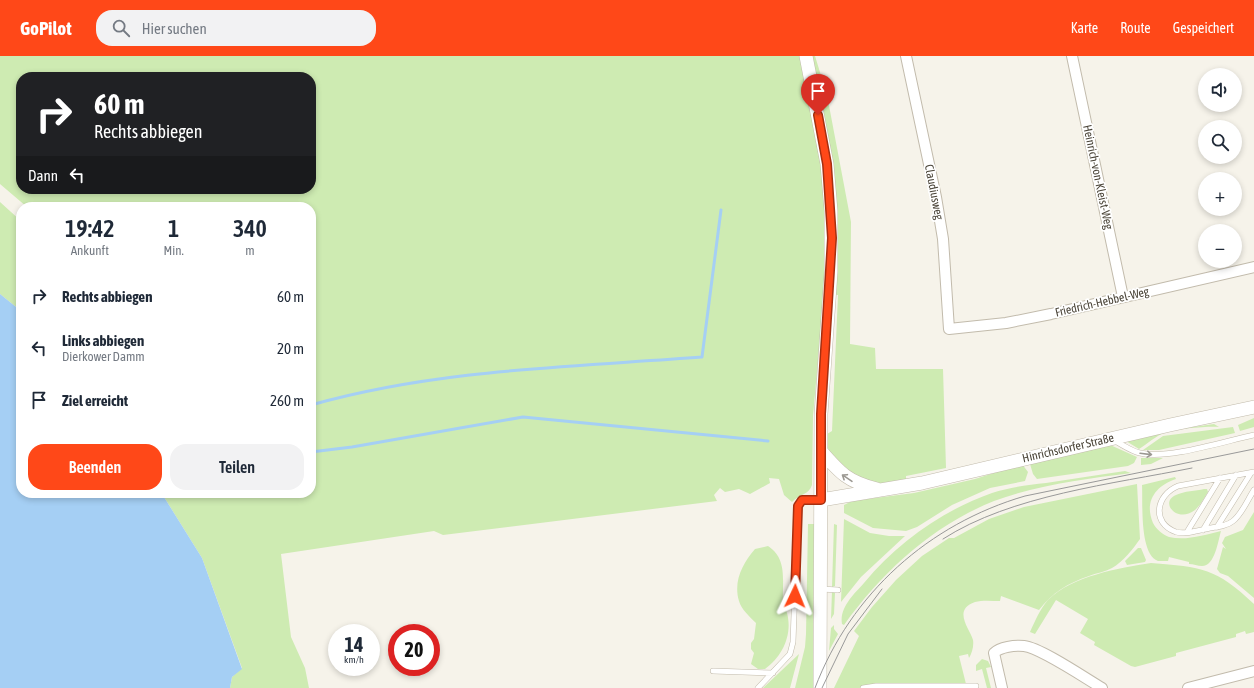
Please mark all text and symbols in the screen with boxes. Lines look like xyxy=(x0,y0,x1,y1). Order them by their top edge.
search box xyxy=(96,10,376,46)
text: GoPilot xyxy=(20,17,72,39)
icon: search xyxy=(110,17,132,39)
text: Hier suchen xyxy=(142,20,207,37)
text: Karte xyxy=(1071,20,1098,36)
text: Route xyxy=(1120,20,1151,36)
text: Gespeichert xyxy=(1173,20,1234,36)
map controls xyxy=(1198,68,1242,268)
button: sound xyxy=(1198,68,1242,112)
pin xyxy=(801,74,835,115)
icon: arrive xyxy=(807,80,829,102)
icon: right xyxy=(28,88,80,140)
text: 60 m xyxy=(94,88,144,120)
button: search xyxy=(1198,120,1242,164)
text: Rechts abbiegen xyxy=(94,121,203,142)
street label: Heinrich-von-Kleist-Weg xyxy=(1080,123,1116,231)
street label: Claudiusweg xyxy=(922,163,946,222)
icon: left xyxy=(66,164,88,186)
text: Dann xyxy=(28,167,58,184)
button: + xyxy=(1198,172,1242,216)
text: 19:42 xyxy=(65,215,115,242)
text: 1 xyxy=(168,215,179,242)
text: 340 xyxy=(233,215,267,242)
button: − xyxy=(1198,224,1242,268)
text: Ankunft xyxy=(71,243,109,258)
text: Min. xyxy=(164,243,184,258)
text: m xyxy=(245,243,255,258)
street label: Friedrich-Hebbel-Weg xyxy=(1054,284,1151,320)
icon: right xyxy=(28,285,50,307)
text: Rechts abbiegen xyxy=(62,288,152,305)
text: 60 m xyxy=(277,288,304,305)
text: Links abbiegen xyxy=(62,332,144,349)
icon: left xyxy=(28,337,50,359)
text: 20 m xyxy=(277,340,304,357)
text: Dierkower Damm xyxy=(62,349,145,364)
icon: arrive xyxy=(28,389,50,411)
text: Ziel erreicht xyxy=(62,392,128,409)
text: 260 m xyxy=(270,392,304,409)
street label: Hinrichsdorfer Straße xyxy=(1021,431,1115,465)
button: Beenden xyxy=(28,444,162,490)
button: Teilen xyxy=(170,444,304,490)
one-way arrow xyxy=(1139,450,1152,458)
one-way arrow xyxy=(842,473,853,482)
position arrow xyxy=(774,575,816,617)
speed limit sign: 20 xyxy=(388,624,440,676)
text: 14 xyxy=(345,633,363,656)
text: km/h xyxy=(344,654,364,665)

